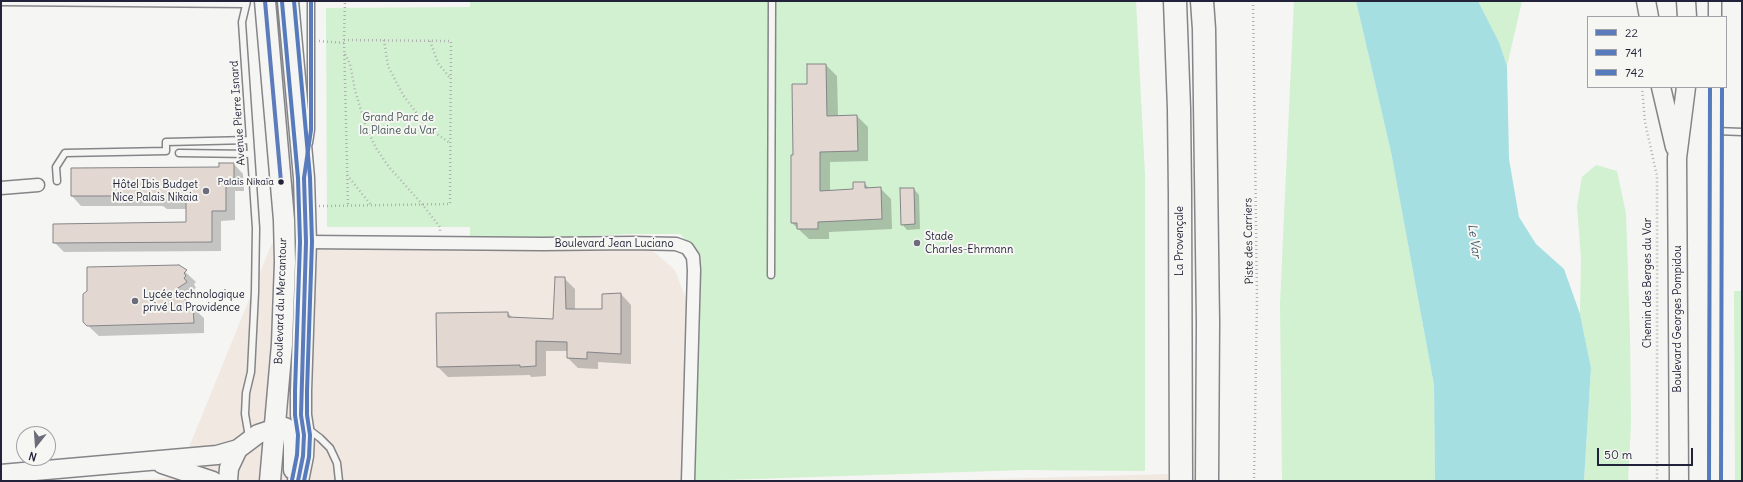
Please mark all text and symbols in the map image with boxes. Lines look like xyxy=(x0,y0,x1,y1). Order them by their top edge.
legend xyxy=(1587,16,1727,88)
text: 22 xyxy=(1625,25,1638,40)
text: 741 xyxy=(1625,45,1642,60)
street label: Avenue Pierre Isnard xyxy=(228,60,248,166)
text: 742 xyxy=(1625,65,1644,80)
park label: Grand Parc de la Plaine du Var xyxy=(360,111,436,137)
place label: Palais Nikaïa xyxy=(218,176,274,188)
marker: Palais Nikaïa xyxy=(276,177,286,187)
place label: Hôtel Ibis Budget Nice Palais Nikaia xyxy=(112,178,198,204)
marker: Hôtel Ibis Budget Nice Palais Nikaia xyxy=(201,186,211,196)
street label: Piste des Carriers xyxy=(1242,198,1256,284)
street label: La Provençale xyxy=(1173,206,1187,276)
street label: Chemin des Berges du Var xyxy=(1641,218,1655,348)
water label: Le Var xyxy=(1464,223,1484,259)
place label: Stade Charles-Ehrmann xyxy=(925,230,1013,256)
street label: Boulevard du Mercantour xyxy=(272,237,290,365)
street label: Boulevard Jean Luciano xyxy=(554,237,674,251)
marker: Stade Charles-Ehrmann xyxy=(912,238,922,248)
street label: Boulevard Georges Pompidou xyxy=(1671,245,1685,393)
place label: Lycée technologique privé La Providence xyxy=(143,288,245,314)
marker: Lycée technologique privé La Providence xyxy=(130,296,140,306)
north arrow xyxy=(16,426,56,466)
scale bar xyxy=(1599,440,1695,466)
text: 50 m xyxy=(1604,447,1632,462)
text: N xyxy=(27,449,38,464)

